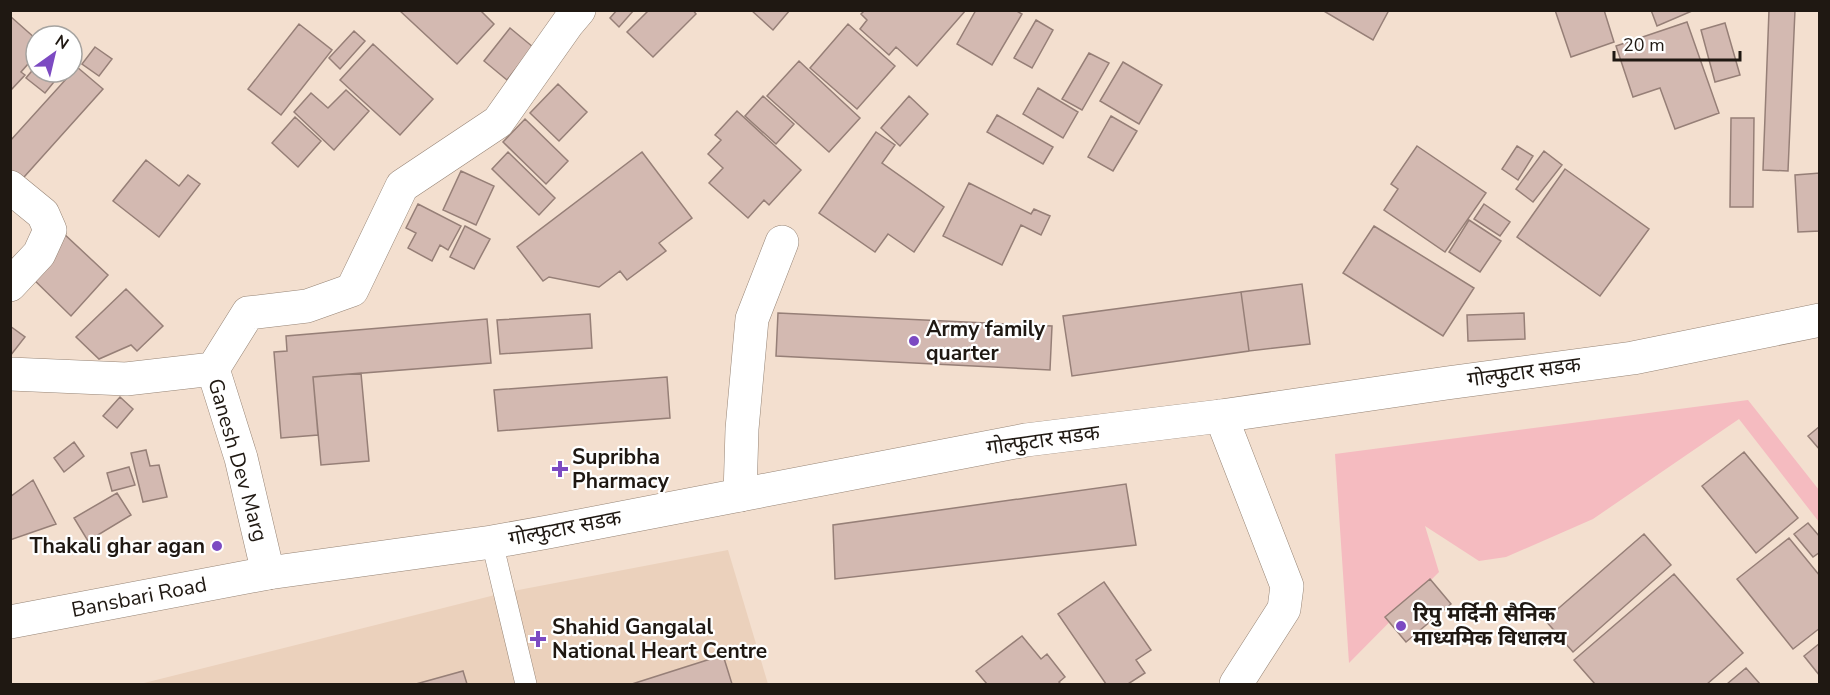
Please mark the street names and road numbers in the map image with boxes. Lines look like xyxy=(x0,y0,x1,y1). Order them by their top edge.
street label: गोल्फुटार सडक xyxy=(1466,350,1583,394)
street label: Ganesh Dev Marg xyxy=(201,375,275,545)
street label: गोल्फुटार सडक xyxy=(985,418,1102,462)
street label: गोल्फुटार सडक xyxy=(506,503,624,553)
street label: Bansbari Road xyxy=(69,570,209,624)

